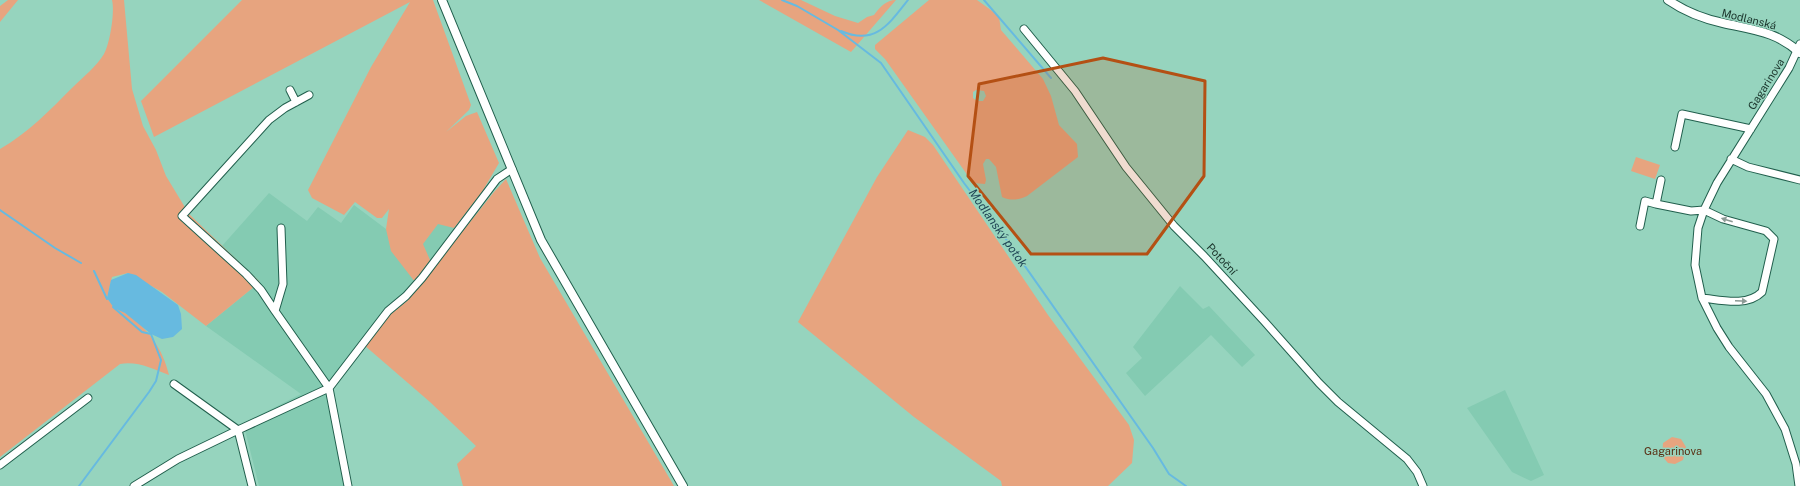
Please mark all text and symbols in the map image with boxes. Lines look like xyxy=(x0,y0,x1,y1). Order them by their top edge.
street label: Modlanská xyxy=(1720,6,1778,32)
street label: Gagarinova xyxy=(1746,56,1786,112)
water label: Modlanský potok xyxy=(966,186,1030,270)
one-way arrow xyxy=(1721,217,1733,223)
street label: Potoční xyxy=(1205,241,1240,277)
one-way arrow xyxy=(1735,297,1747,304)
park label: Gagarinova xyxy=(1644,445,1702,457)

